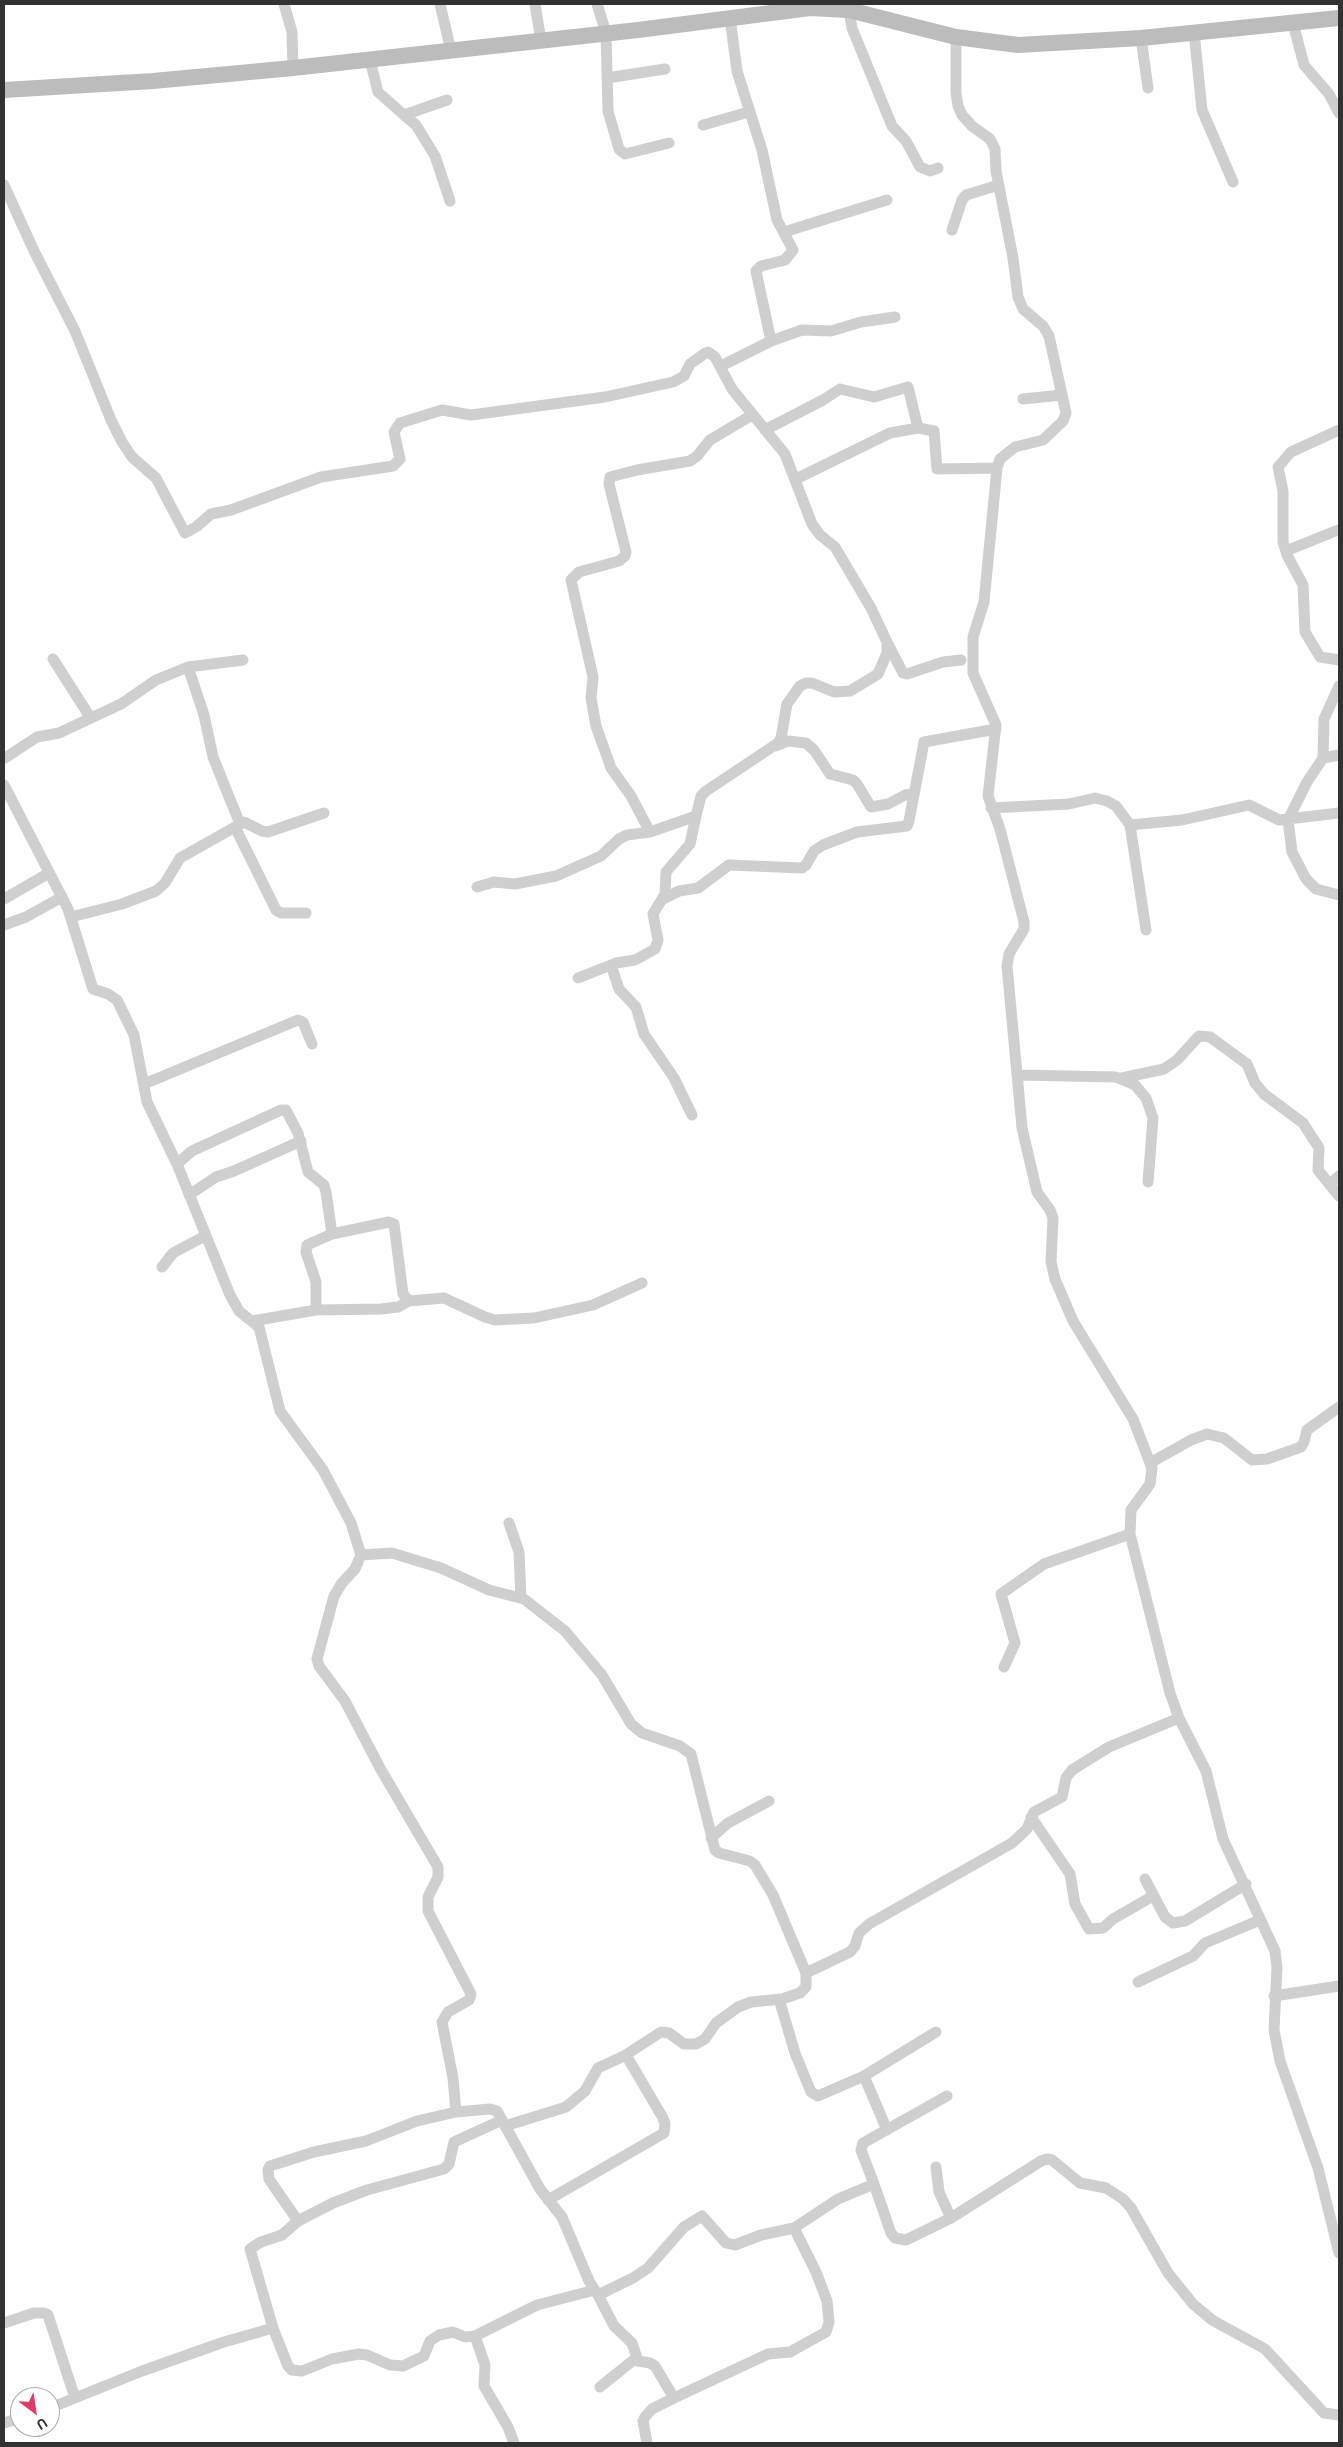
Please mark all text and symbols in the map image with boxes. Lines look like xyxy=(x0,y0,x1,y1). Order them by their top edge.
north arrow xyxy=(10,2387,60,2437)
text: U xyxy=(34,2415,51,2433)

